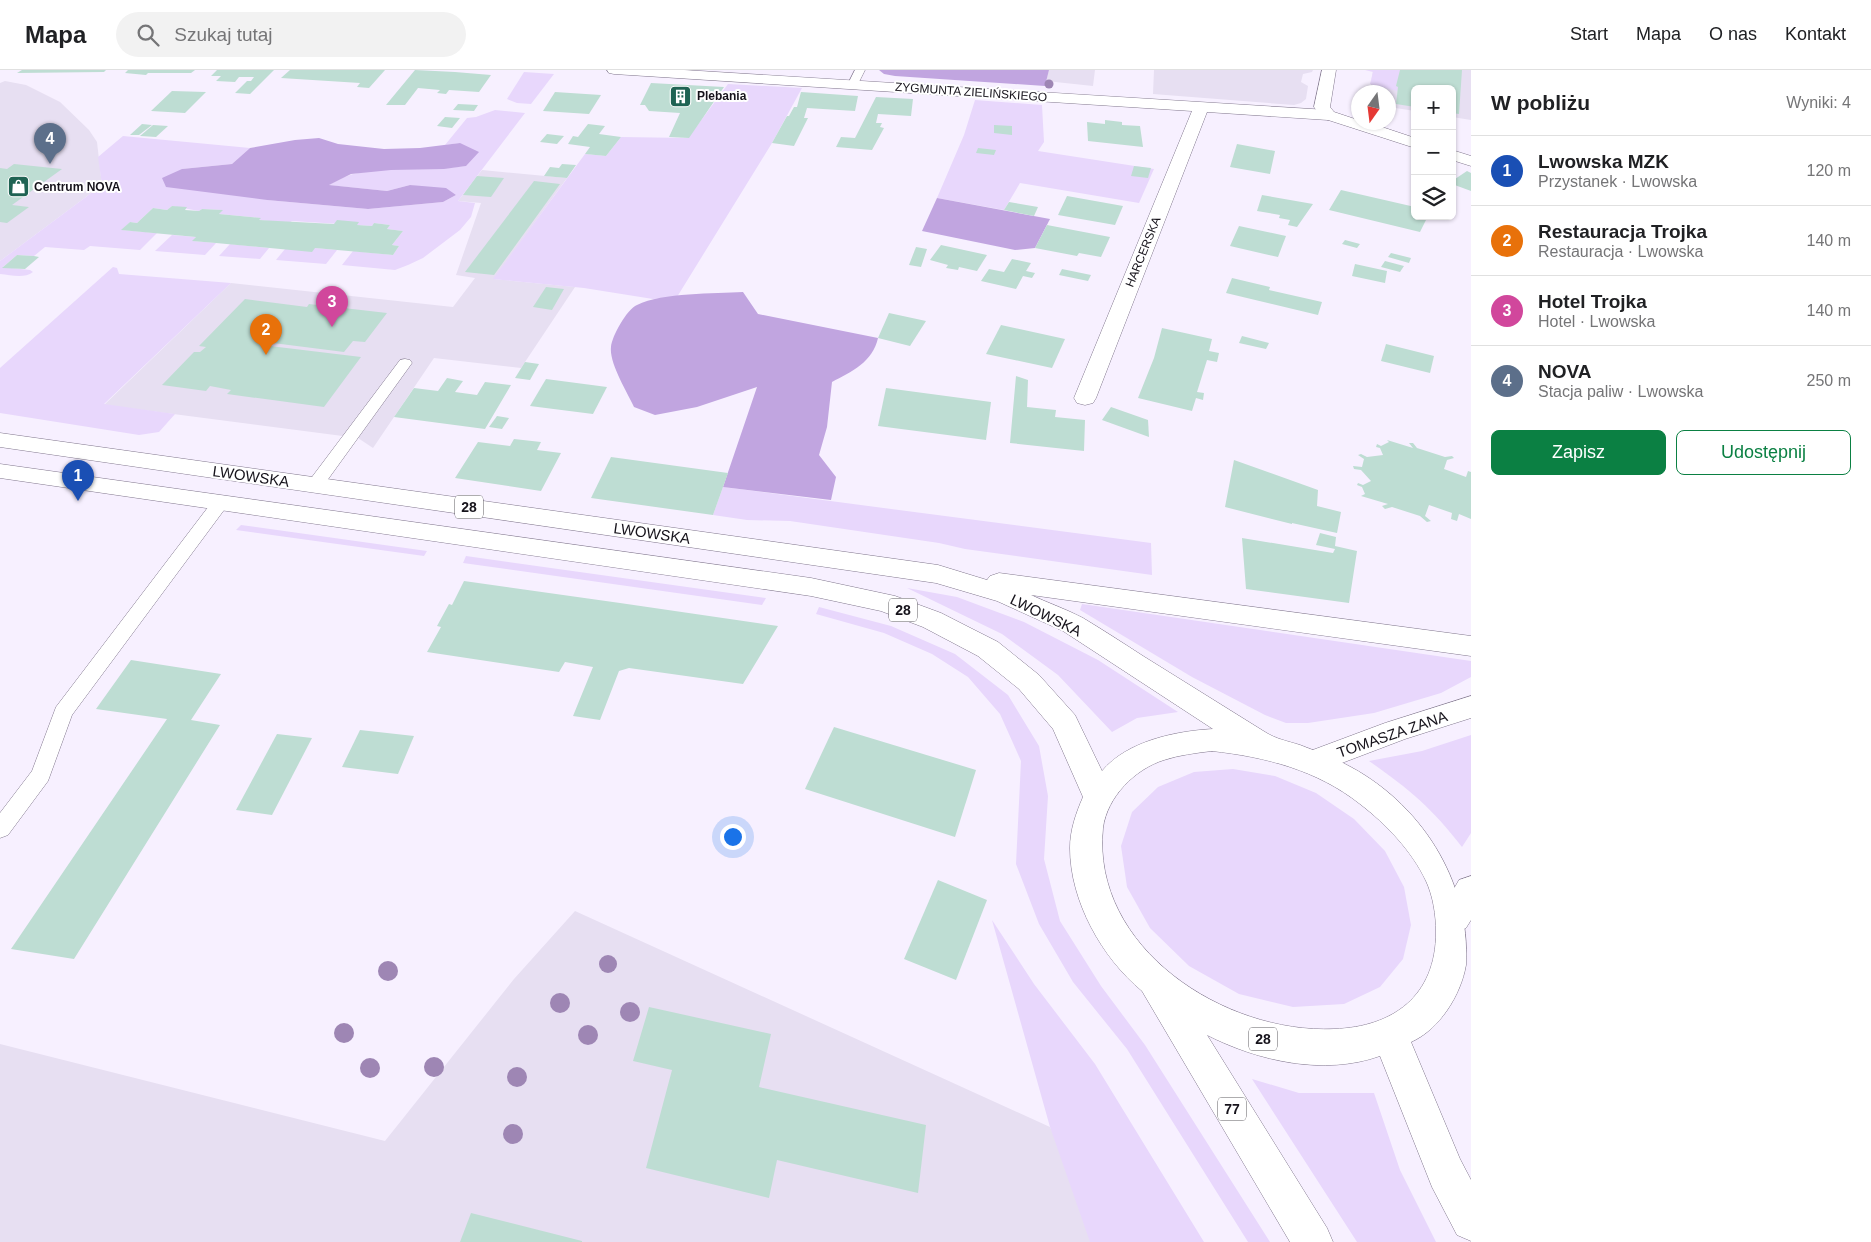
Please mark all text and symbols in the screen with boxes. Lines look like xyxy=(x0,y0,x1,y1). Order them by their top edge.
search box xyxy=(116,12,466,57)
text: Mapa xyxy=(25,21,86,48)
icon: search xyxy=(134,21,162,49)
text: Szukaj tutaj xyxy=(174,24,273,45)
text: Start xyxy=(1570,24,1608,44)
text: Mapa xyxy=(1636,24,1681,44)
text: O nas xyxy=(1709,24,1757,44)
text: Kontakt xyxy=(1785,24,1846,44)
street label: ZYGMUNTA ZIELIŃSKIEGO xyxy=(894,79,1048,104)
building icon: Plebania xyxy=(669,84,693,108)
north arrow xyxy=(1351,85,1396,130)
map controls xyxy=(1411,85,1456,220)
button: + xyxy=(1411,85,1456,130)
place label: Plebania xyxy=(697,89,747,103)
text: W pobliżu xyxy=(1491,91,1590,114)
text: Wyniki: 4 xyxy=(1786,94,1851,111)
pin: 4 xyxy=(34,123,66,164)
button: − xyxy=(1411,130,1456,175)
text: Lwowska MZK xyxy=(1538,151,1669,172)
text: 1 xyxy=(1503,162,1511,179)
text: 120 m xyxy=(1807,162,1851,179)
text: Przystanek · Lwowska xyxy=(1538,173,1697,190)
shop icon: Centrum NOVA xyxy=(6,175,30,199)
button: layers xyxy=(1411,175,1456,220)
place label: Centrum NOVA xyxy=(34,180,121,194)
street label: HARCERSKA xyxy=(1123,215,1163,289)
text: Restauracja Trojka xyxy=(1538,221,1707,242)
text: 2 xyxy=(1503,232,1511,249)
text: 140 m xyxy=(1807,232,1851,249)
text: Restauracja · Lwowska xyxy=(1538,243,1703,260)
pin: 3 xyxy=(316,286,348,327)
text: Hotel Trojka xyxy=(1538,291,1647,312)
text: 3 xyxy=(1503,302,1511,319)
text: 140 m xyxy=(1807,302,1851,319)
text: Hotel · Lwowska xyxy=(1538,313,1655,330)
pin: 2 xyxy=(250,314,282,355)
text: NOVA xyxy=(1538,361,1591,382)
text: 4 xyxy=(1503,372,1511,389)
text: 250 m xyxy=(1807,372,1851,389)
text: Stacja paliw · Lwowska xyxy=(1538,383,1703,400)
button: Zapisz xyxy=(1491,430,1666,475)
button: Udostępnij xyxy=(1676,430,1851,475)
pin: 1 xyxy=(62,460,94,501)
street label: LWOWSKA xyxy=(212,462,290,490)
road number: 28 xyxy=(455,496,483,518)
street label: LWOWSKA xyxy=(613,519,691,547)
street label: LWOWSKA xyxy=(1008,590,1084,640)
road number: 28 xyxy=(889,598,917,622)
street label: TOMASZA ZANA xyxy=(1335,707,1449,761)
your location xyxy=(720,824,746,850)
road number: 28 xyxy=(1249,1028,1277,1051)
road number: 77 xyxy=(1218,1098,1246,1120)

